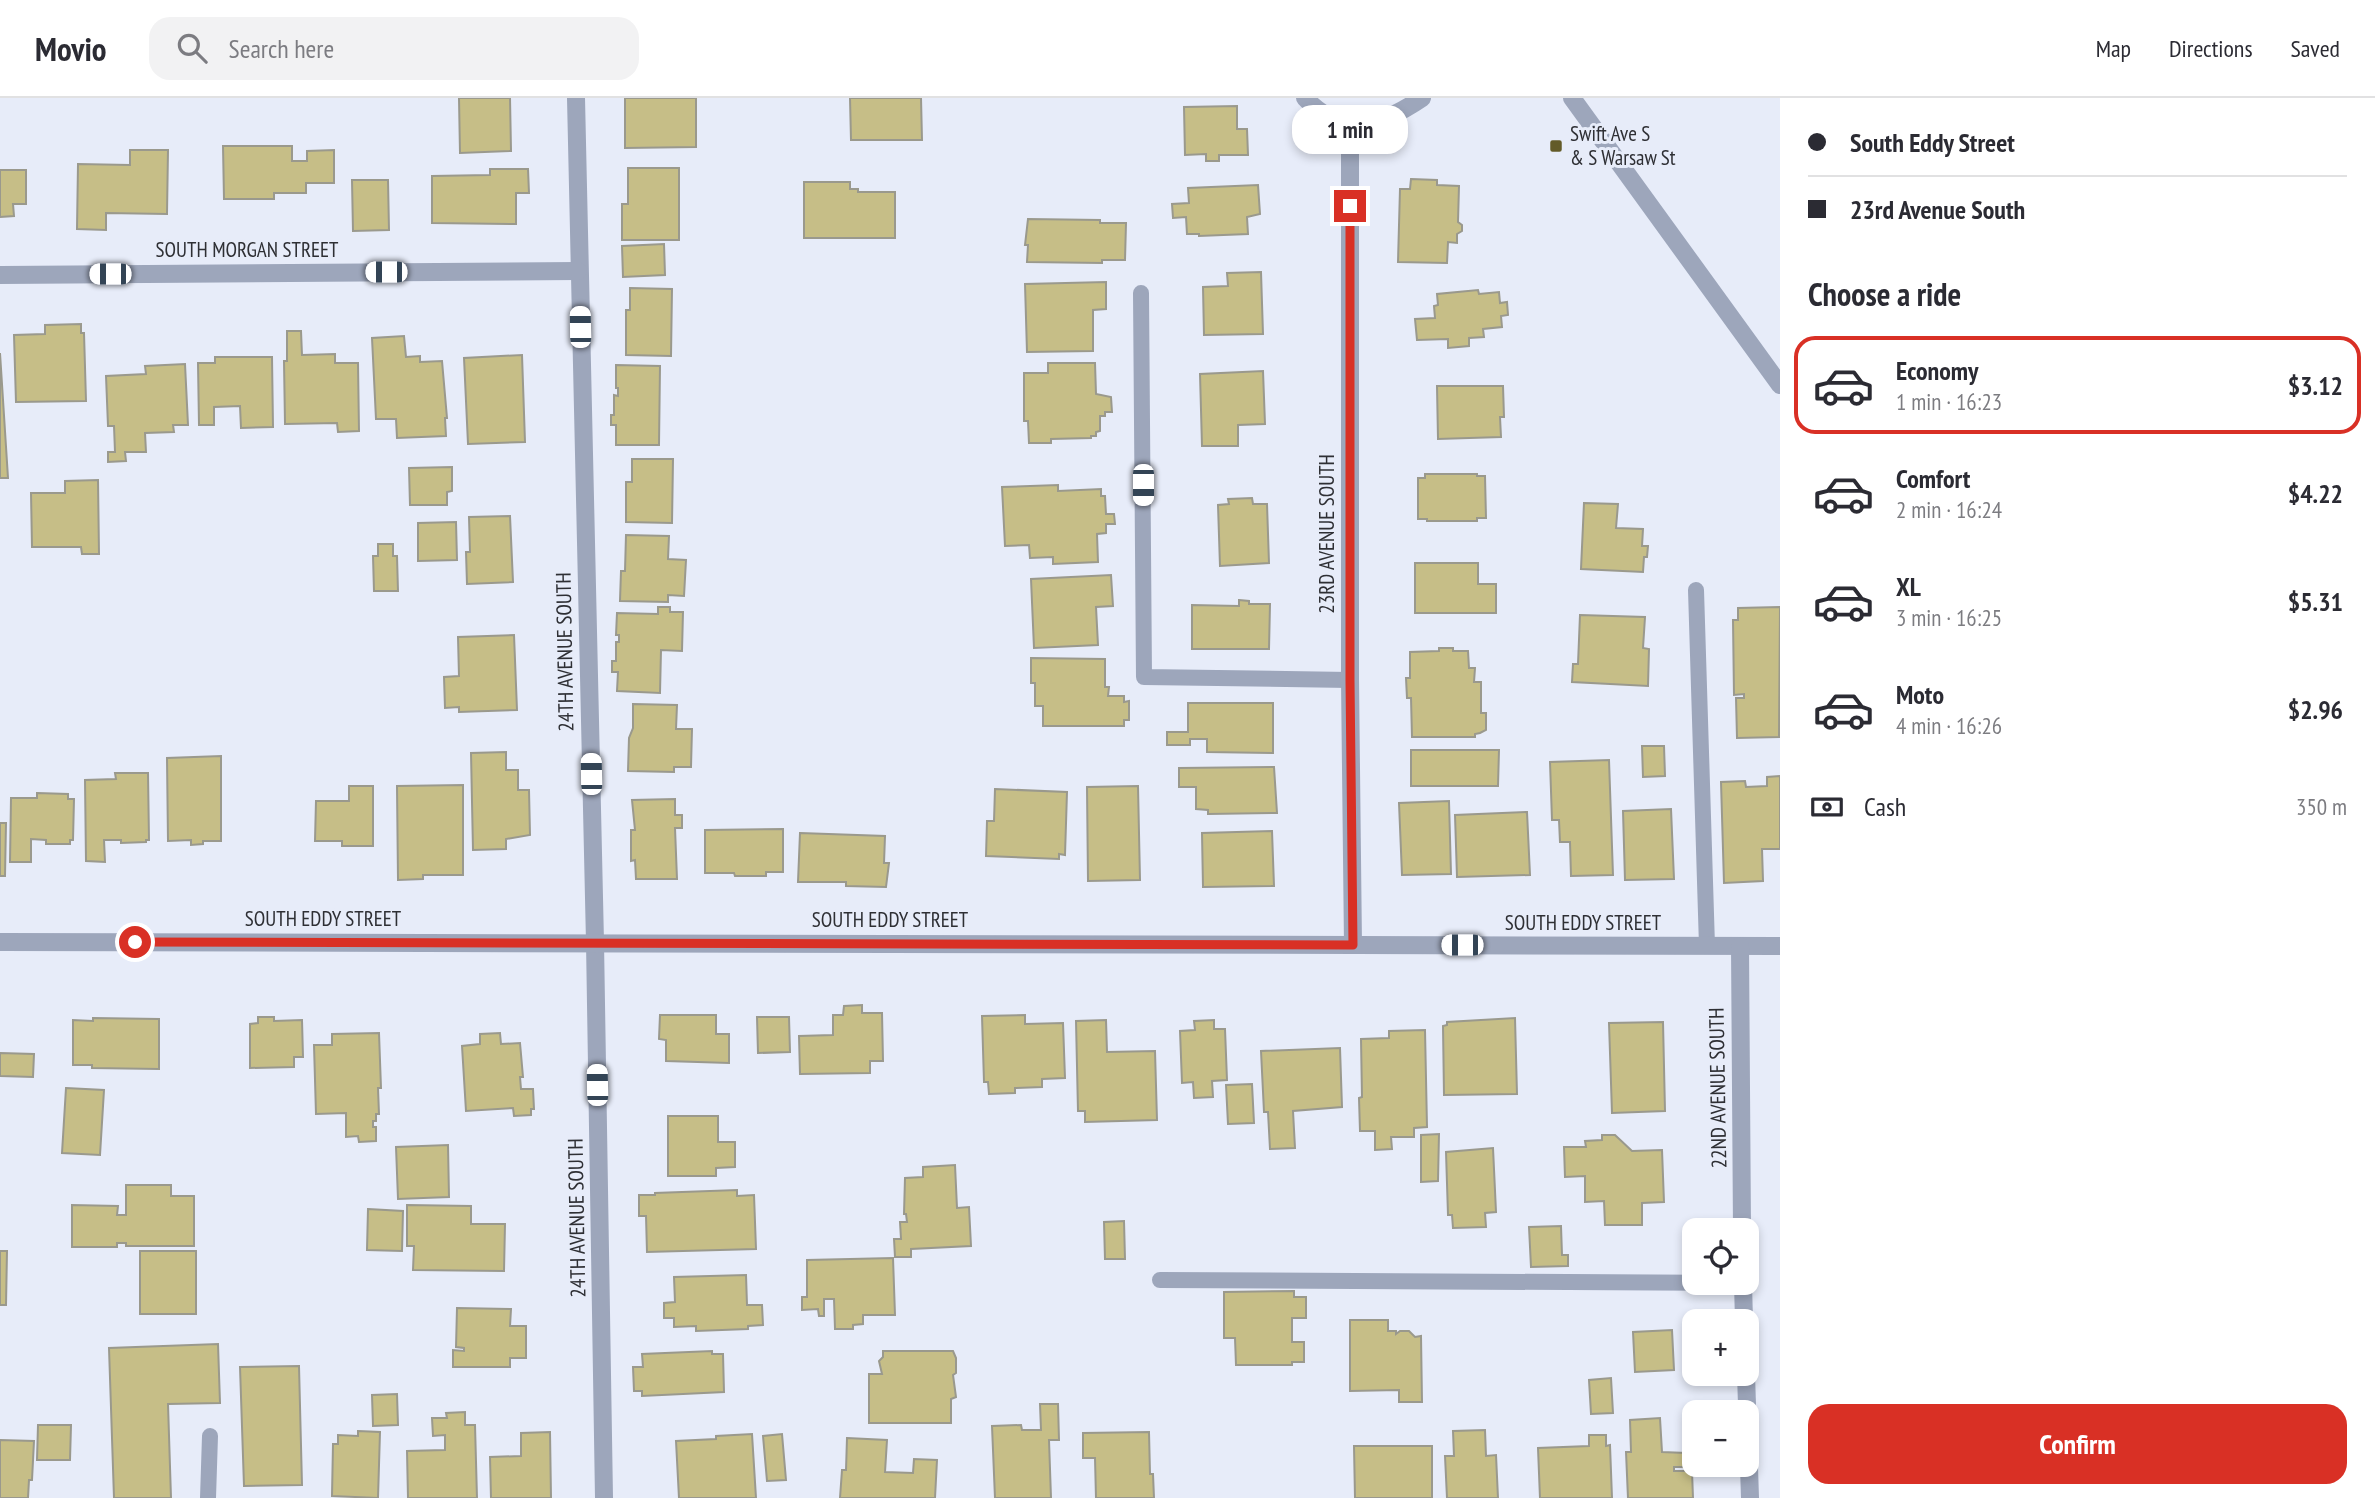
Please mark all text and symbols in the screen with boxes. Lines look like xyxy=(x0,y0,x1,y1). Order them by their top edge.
search box xyxy=(149,17,639,80)
text: Movio xyxy=(35,27,107,70)
icon: search xyxy=(173,29,211,67)
text: Search here xyxy=(229,32,334,65)
text: Map xyxy=(2096,33,2131,64)
text: Directions xyxy=(2169,33,2253,64)
text: Saved xyxy=(2291,33,2340,64)
callout: 1 min xyxy=(1292,105,1408,154)
text: 1 min xyxy=(1327,115,1373,144)
place label: Swift Ave S & S Warsaw St xyxy=(1570,120,1676,171)
text: South Eddy Street xyxy=(1850,126,2015,159)
marker: Swift Ave S & S Warsaw St xyxy=(1548,138,1564,154)
route end xyxy=(1334,190,1366,222)
text: 23rd Avenue South xyxy=(1850,193,2025,226)
street label: SOUTH MORGAN STREET xyxy=(156,236,339,263)
car xyxy=(366,262,408,283)
car xyxy=(90,264,132,285)
text: Choose a ride xyxy=(1808,273,1961,315)
car xyxy=(570,306,591,348)
icon: car xyxy=(1812,354,1875,417)
text: Economy xyxy=(1896,354,1978,387)
text: $3.12 xyxy=(2288,369,2343,402)
text: 1 min · 16:23 xyxy=(1896,387,2002,416)
street label: 23RD AVENUE SOUTH xyxy=(1313,454,1340,614)
icon: car xyxy=(1812,462,1875,525)
text: Comfort xyxy=(1896,462,1970,495)
car xyxy=(1133,464,1154,506)
text: $4.22 xyxy=(2288,477,2343,510)
text: 2 min · 16:24 xyxy=(1896,495,2002,524)
icon: car xyxy=(1812,570,1875,633)
text: XL xyxy=(1896,570,1921,603)
street label: 24TH AVENUE SOUTH xyxy=(550,572,579,732)
text: $5.31 xyxy=(2288,585,2343,618)
text: 3 min · 16:25 xyxy=(1896,603,2002,632)
icon: car xyxy=(1812,678,1875,741)
text: Moto xyxy=(1896,678,1944,711)
text: $2.96 xyxy=(2288,693,2343,726)
text: 4 min · 16:26 xyxy=(1896,711,2002,740)
car xyxy=(581,753,602,795)
icon: cash xyxy=(1808,788,1846,826)
text: Cash xyxy=(1864,790,1906,823)
text: 350 m xyxy=(2296,792,2347,821)
street label: SOUTH EDDY STREET xyxy=(245,905,402,932)
street label: SOUTH EDDY STREET xyxy=(812,906,969,933)
street label: SOUTH EDDY STREET xyxy=(1505,909,1662,936)
route start xyxy=(119,926,151,958)
car xyxy=(1442,935,1484,956)
street label: 22ND AVENUE SOUTH xyxy=(1703,1007,1732,1169)
car xyxy=(587,1064,608,1106)
street label: 24TH AVENUE SOUTH xyxy=(562,1138,591,1298)
map controls xyxy=(1682,1218,1759,1477)
button: locate xyxy=(1682,1218,1759,1295)
button: + xyxy=(1682,1309,1759,1386)
button: − xyxy=(1682,1400,1759,1477)
button: Confirm xyxy=(1808,1404,2347,1484)

